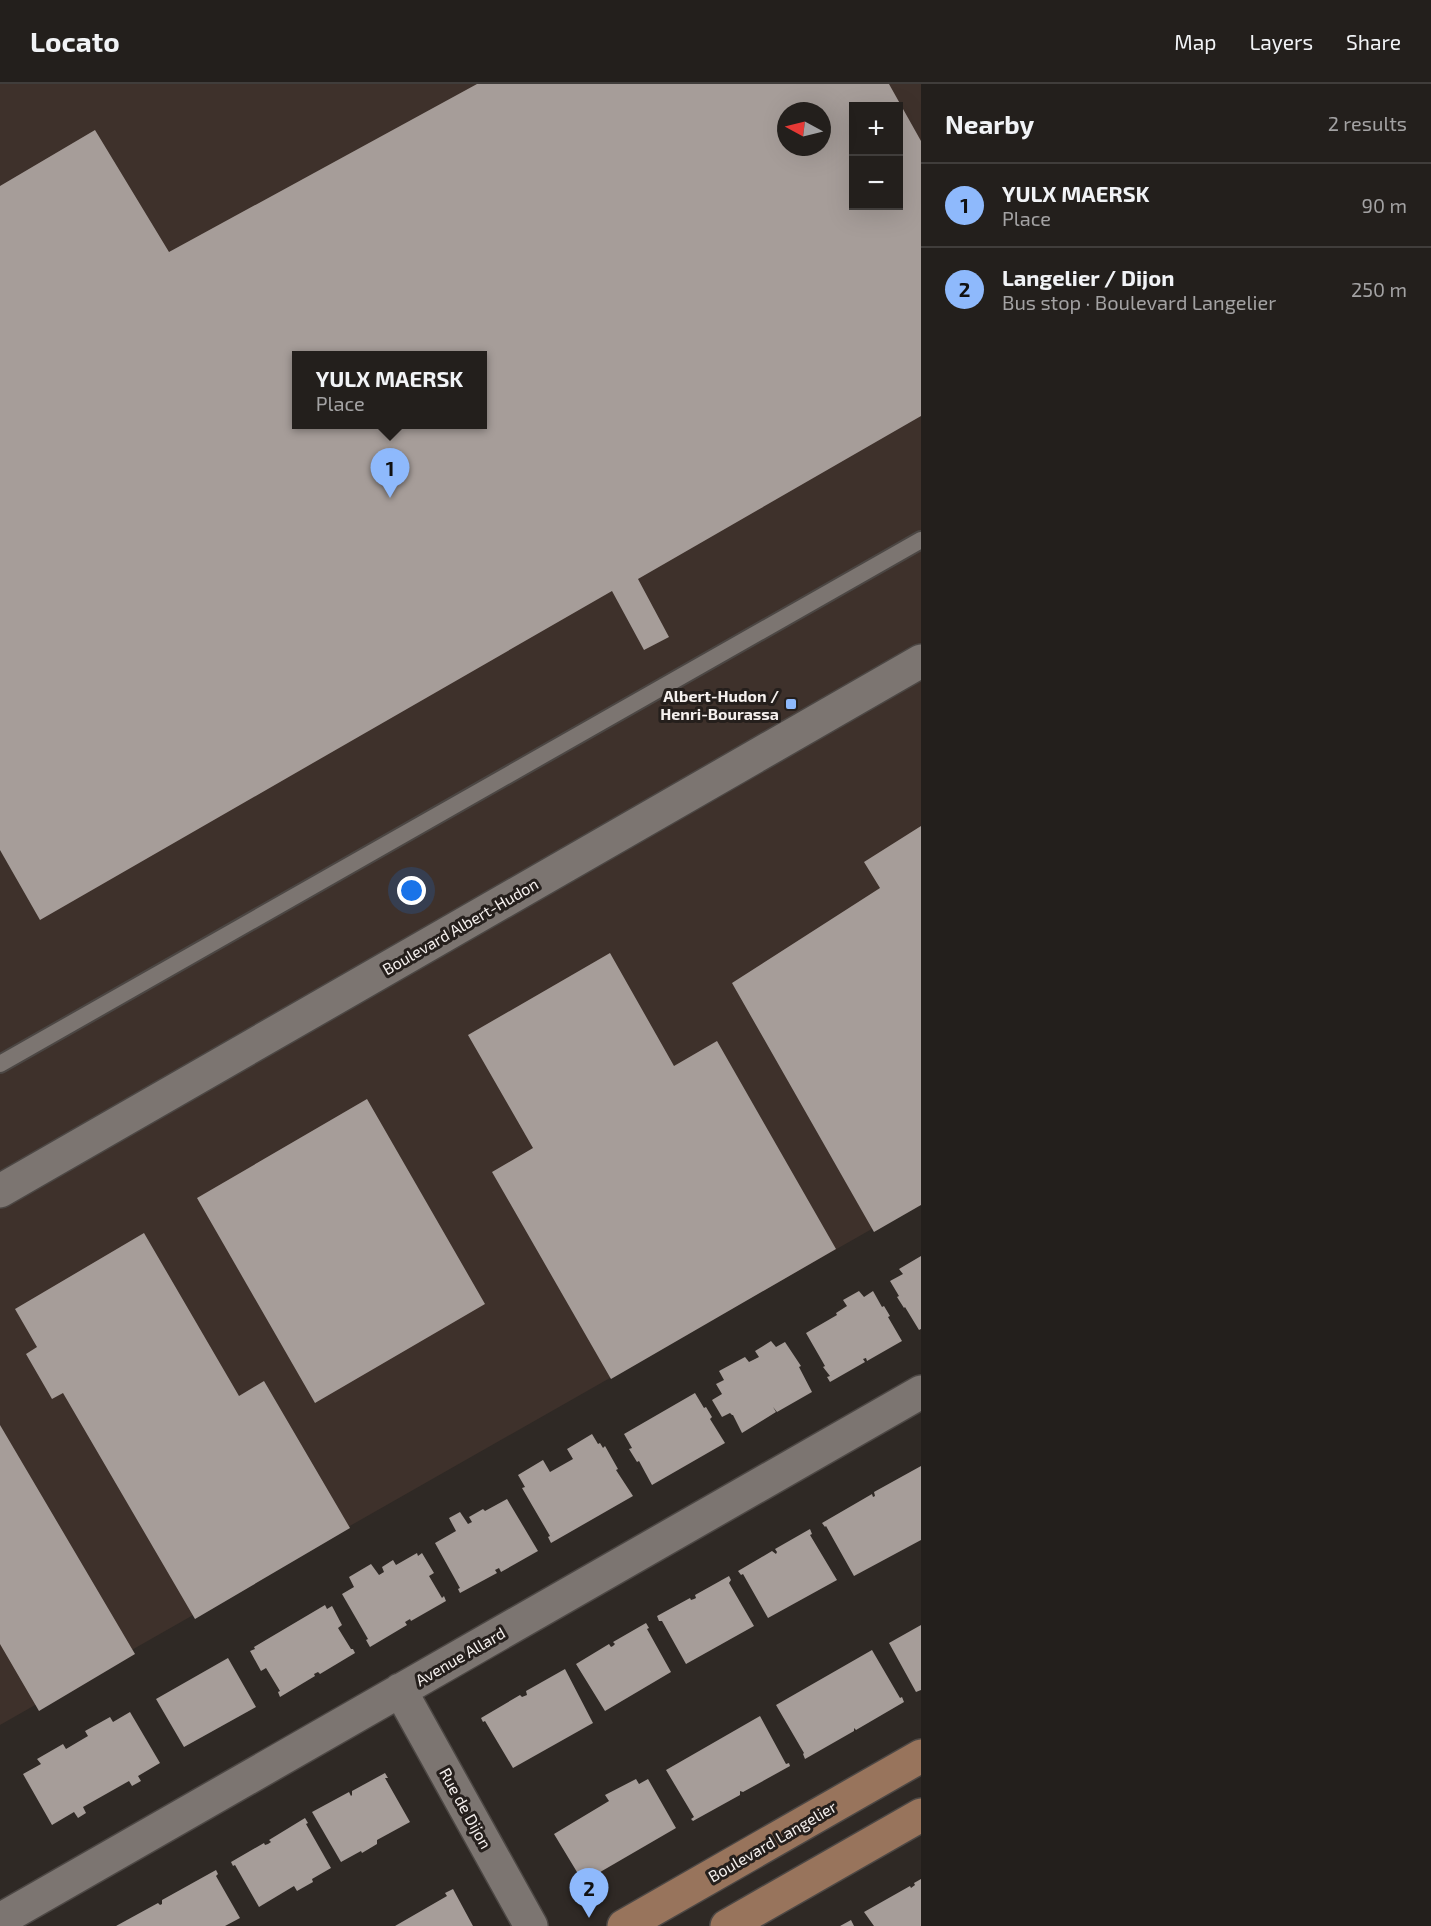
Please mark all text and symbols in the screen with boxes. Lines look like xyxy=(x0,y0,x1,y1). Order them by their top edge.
text: Locato xyxy=(30,24,120,58)
text: Map xyxy=(1174,29,1216,54)
text: Layers xyxy=(1249,29,1313,54)
text: Share xyxy=(1346,29,1401,54)
north arrow xyxy=(777,102,831,156)
map controls xyxy=(849,102,903,210)
button: + xyxy=(849,102,903,156)
text: Nearby xyxy=(945,108,1034,139)
text: 2 results xyxy=(1328,111,1407,135)
button: − xyxy=(849,156,903,210)
text: YULX MAERSK xyxy=(1002,180,1150,206)
text: 1 xyxy=(960,193,969,217)
text: 90 m xyxy=(1362,193,1407,217)
text: Place xyxy=(1002,206,1051,230)
text: Langelier / Dijon xyxy=(1002,264,1174,290)
text: 2 xyxy=(959,277,970,301)
text: 250 m xyxy=(1351,277,1407,301)
text: Bus stop · Boulevard Langelier xyxy=(1002,290,1276,314)
popup xyxy=(292,351,487,429)
text: YULX MAERSK xyxy=(316,365,463,391)
text: Place xyxy=(316,391,365,415)
pin: 1 xyxy=(370,448,410,498)
place label: Albert-Hudon / Henri-Bourassa xyxy=(660,686,779,723)
marker: Albert-Hudon / Henri-Bourassa xyxy=(784,697,798,711)
street label: Boulevard Albert-Hudon xyxy=(379,874,541,978)
your location xyxy=(397,876,426,905)
street label: Avenue Allard xyxy=(412,1623,508,1689)
street label: Rue de Dijon xyxy=(435,1764,496,1852)
street label: Boulevard Langelier xyxy=(704,1796,840,1886)
pin: 2 xyxy=(570,1868,608,1918)

